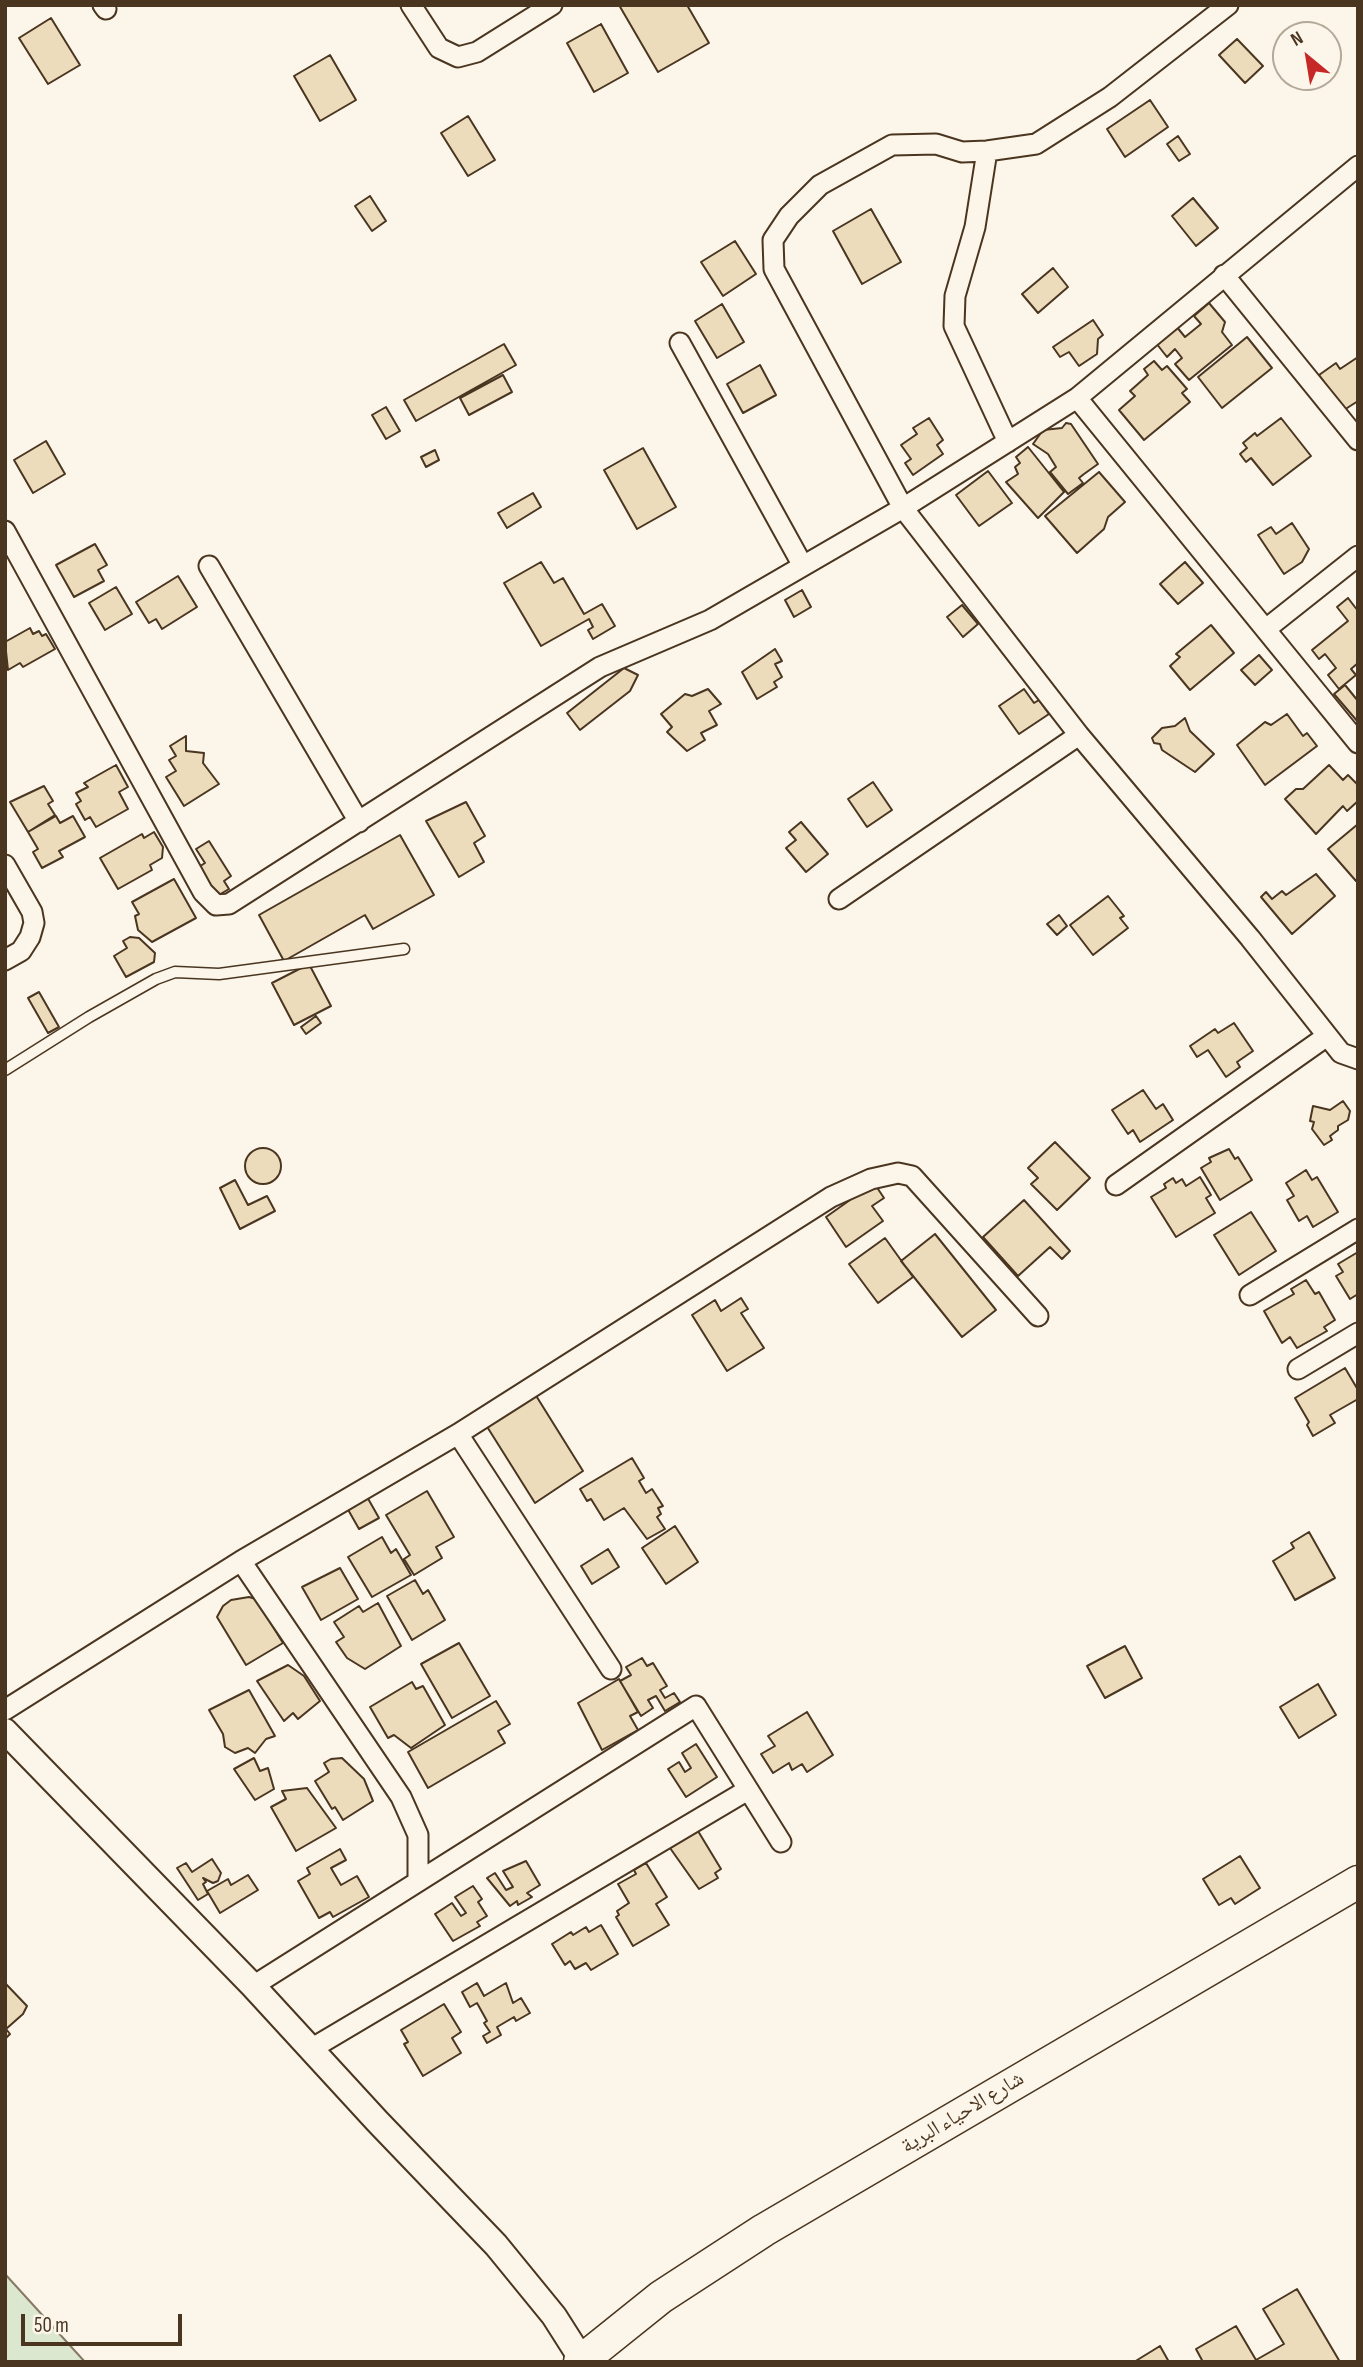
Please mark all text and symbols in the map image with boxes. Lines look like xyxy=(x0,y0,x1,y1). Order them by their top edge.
north arrow xyxy=(1272,21,1342,91)
text: N xyxy=(1287,27,1307,52)
street label: شارع الاحياء البرية xyxy=(897,2066,1029,2160)
scale bar xyxy=(24,2300,186,2344)
text: 50 m xyxy=(34,2313,69,2338)

